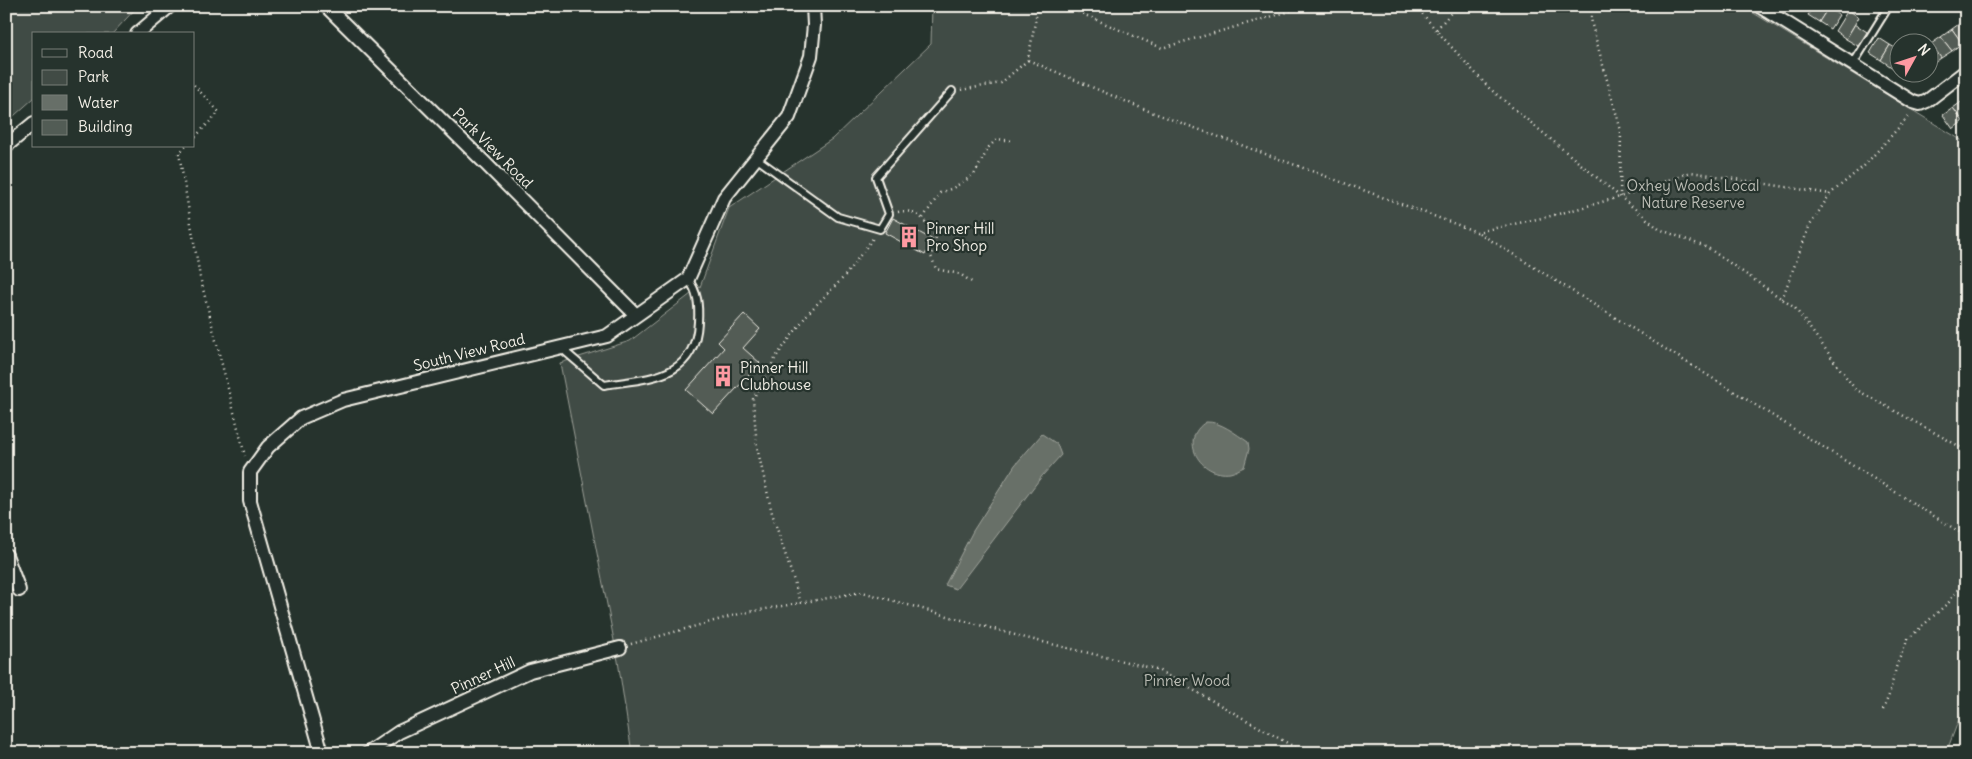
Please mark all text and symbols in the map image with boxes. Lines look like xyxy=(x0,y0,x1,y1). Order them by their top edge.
legend xyxy=(32,32,195,148)
north arrow xyxy=(1890,32,1940,82)
text: N xyxy=(1914,40,1934,59)
text: Road xyxy=(78,43,113,62)
text: Park xyxy=(78,67,109,86)
text: Water xyxy=(78,93,119,112)
street label: Park View Road xyxy=(449,104,537,192)
text: Building xyxy=(78,117,133,136)
park label: Oxhey Woods Local Nature Reserve xyxy=(1627,176,1759,212)
place label: Pinner Hill Pro Shop xyxy=(926,219,994,255)
building icon: Pinner Hill Pro Shop xyxy=(896,224,922,250)
street label: South View Road xyxy=(411,329,527,375)
place label: Pinner Hill Clubhouse xyxy=(740,358,811,394)
building icon: Pinner Hill Clubhouse xyxy=(710,363,736,389)
street label: Pinner Hill xyxy=(448,652,518,698)
park label: Pinner Wood xyxy=(1144,671,1230,690)

